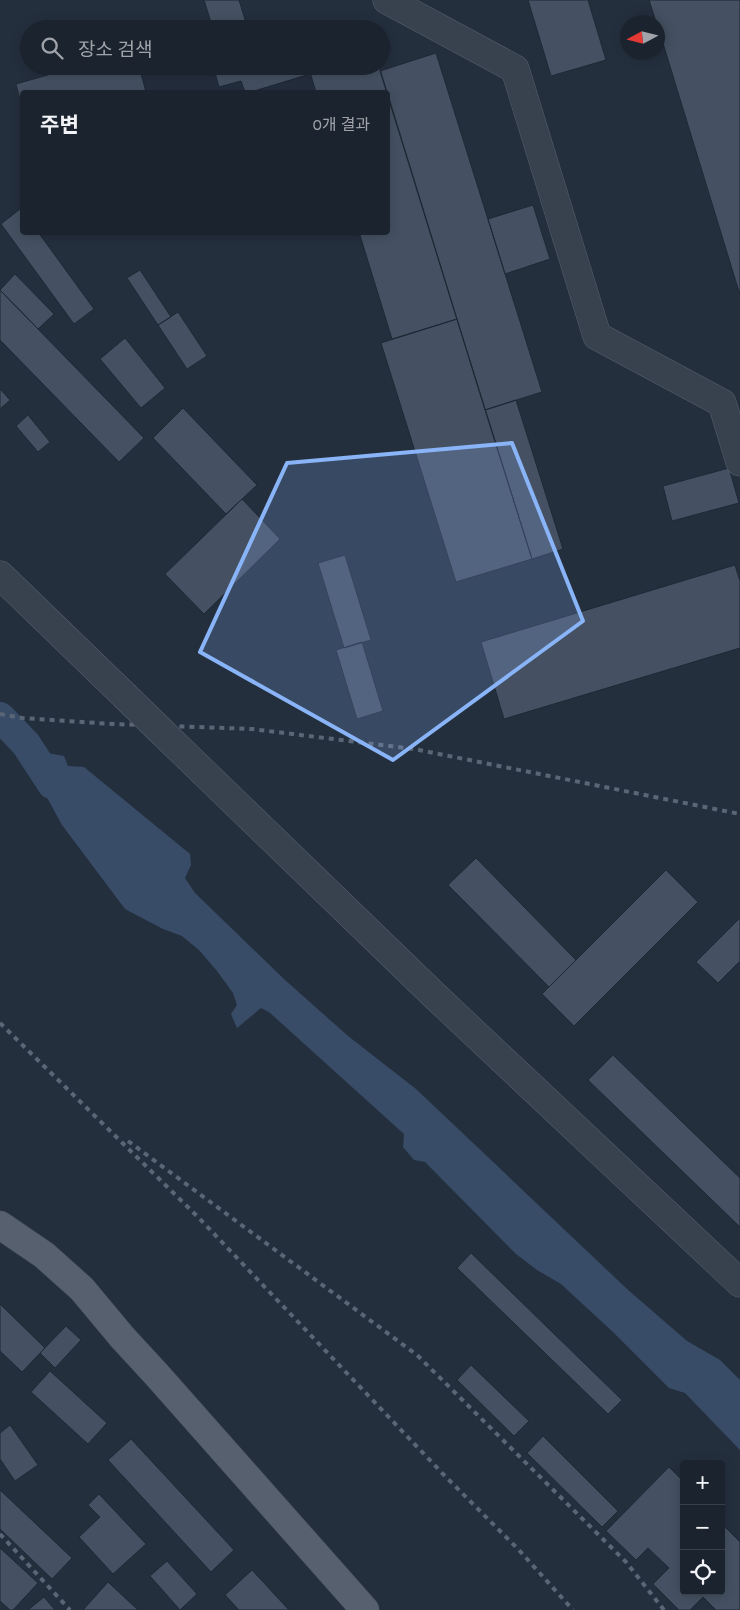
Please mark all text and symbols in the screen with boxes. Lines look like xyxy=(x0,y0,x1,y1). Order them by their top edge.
north arrow xyxy=(620,15,665,60)
search box xyxy=(20,20,390,75)
icon: search xyxy=(38,34,66,62)
text: 장소 검색 xyxy=(78,39,152,61)
text: 주변 xyxy=(40,113,79,137)
text: 0개 결과 xyxy=(313,115,370,134)
map controls xyxy=(680,1460,725,1595)
button: + xyxy=(680,1460,725,1505)
button: − xyxy=(680,1505,725,1550)
button: locate xyxy=(680,1550,725,1595)

